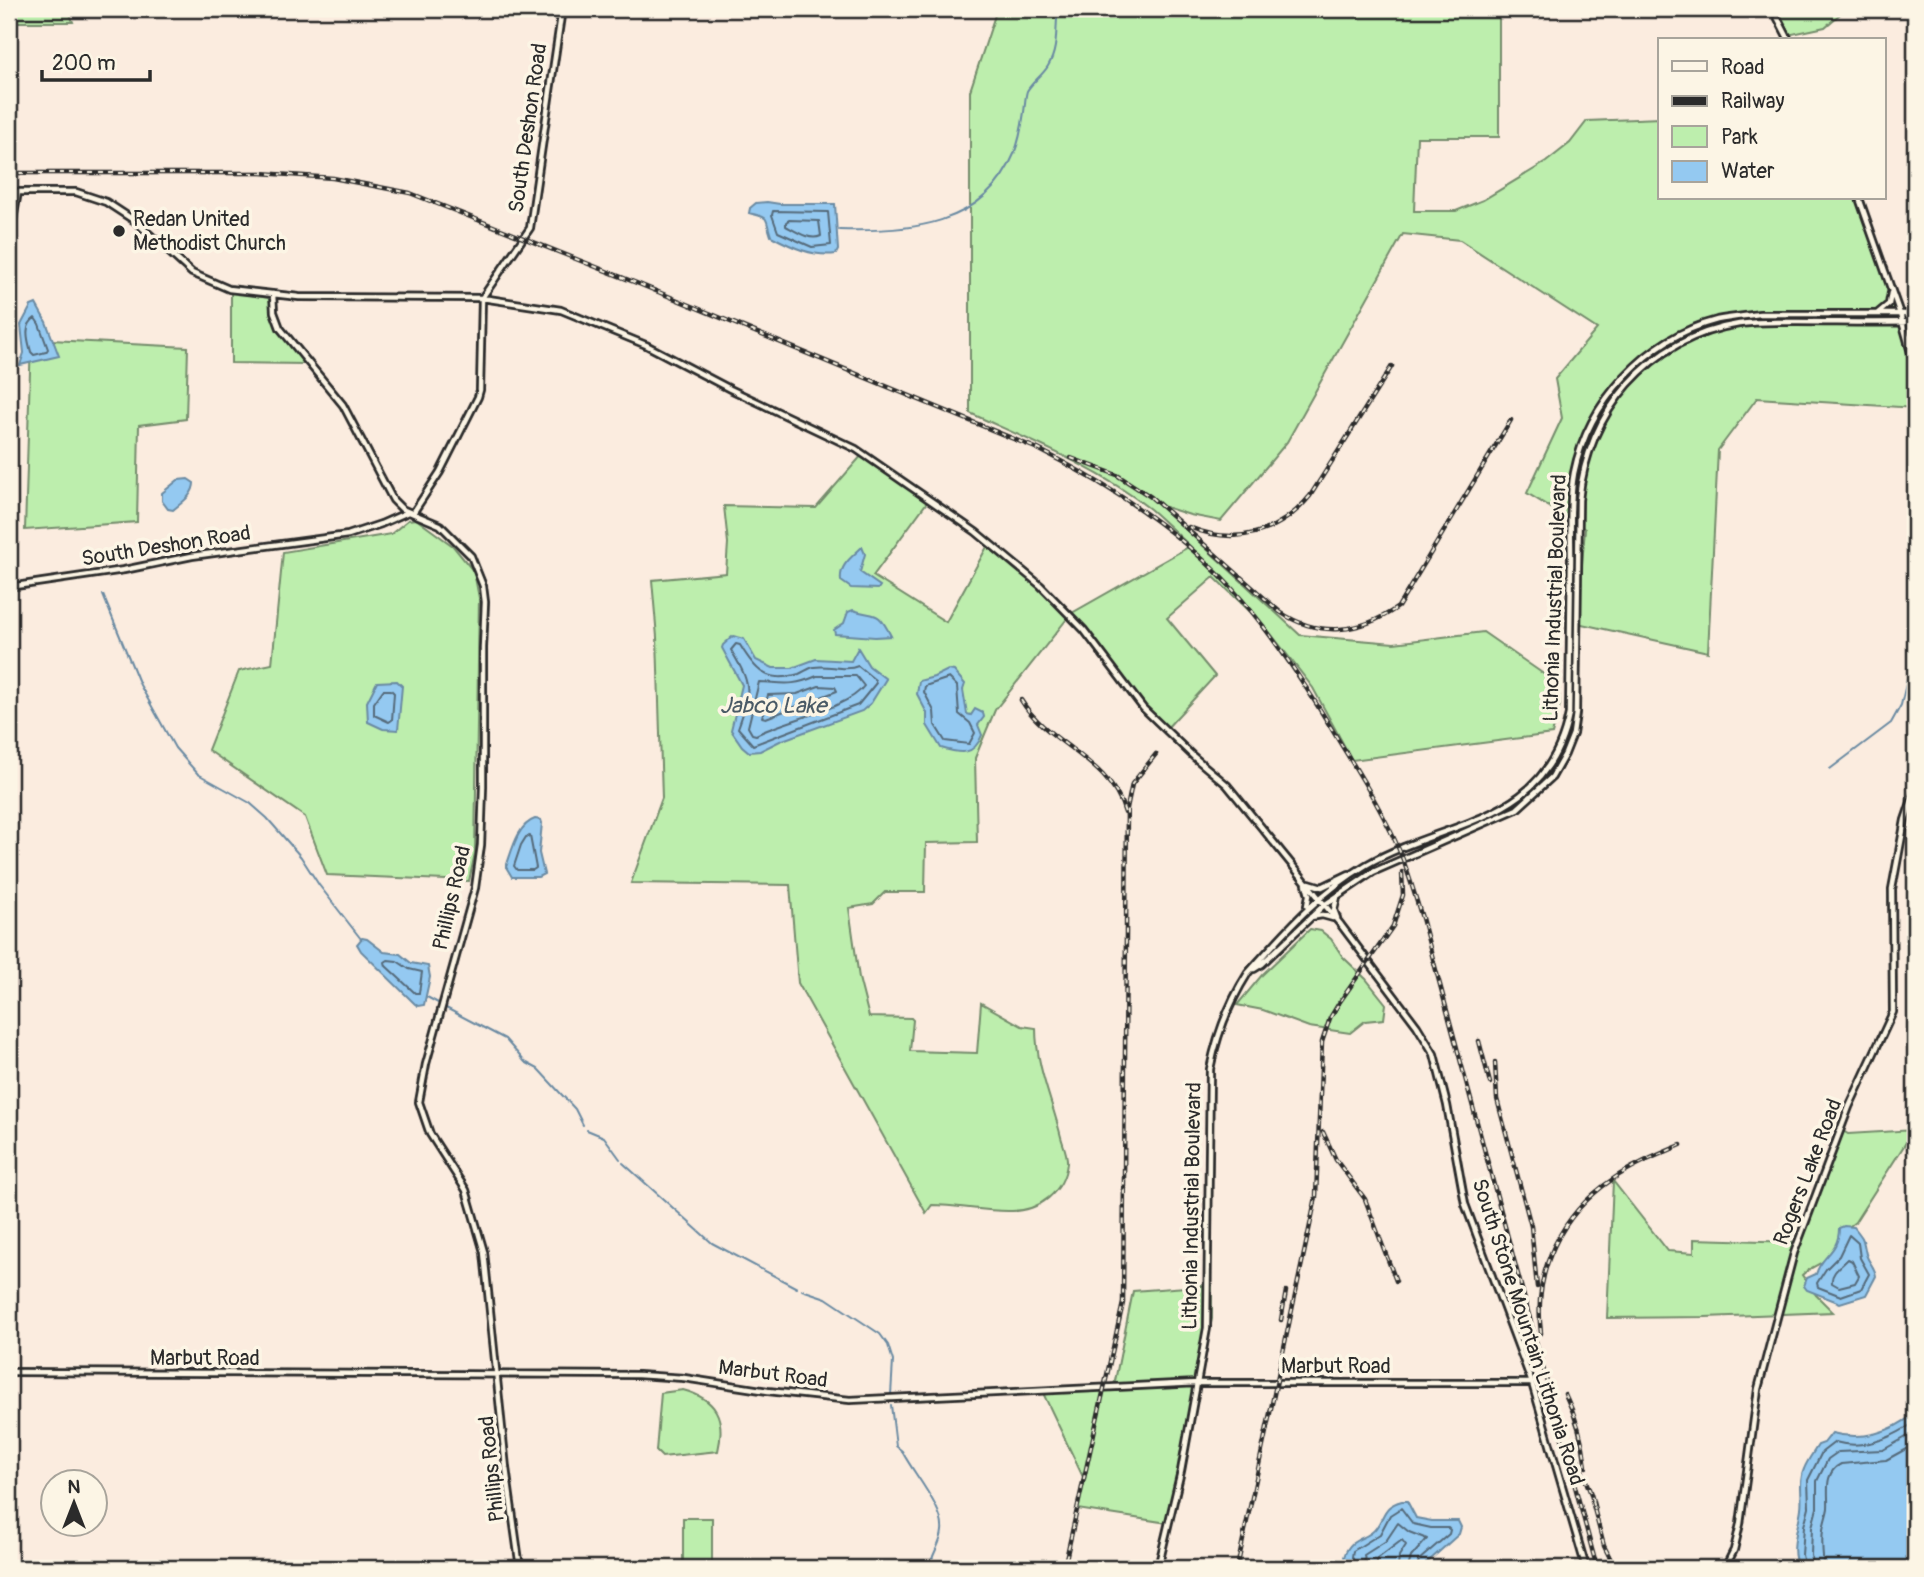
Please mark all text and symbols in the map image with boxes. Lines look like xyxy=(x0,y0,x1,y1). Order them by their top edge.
scale bar xyxy=(42,38,150,82)
legend xyxy=(1658,38,1885,200)
street label: South Deshon Road xyxy=(503,42,553,214)
text: 200 m xyxy=(52,50,116,77)
text: Road xyxy=(1721,54,1765,81)
text: Railway xyxy=(1721,88,1785,115)
text: Park xyxy=(1721,124,1758,151)
text: Water xyxy=(1721,158,1775,185)
place label: Redan United Methodist Church xyxy=(133,206,286,257)
marker: Redan United Methodist Church xyxy=(111,223,127,239)
street label: Lithonia Industrial Boulevard xyxy=(1537,474,1573,722)
street label: South Deshon Road xyxy=(80,519,252,573)
water label: Jabco Lake xyxy=(720,691,829,720)
street label: Phillips Road xyxy=(427,843,477,953)
street label: Lithonia Industrial Boulevard xyxy=(1176,1082,1208,1330)
street label: Rogers Lake Road xyxy=(1768,1095,1848,1249)
street label: South Stone Mountain Lithonia Road xyxy=(1466,1175,1590,1489)
street label: Marbut Road xyxy=(150,1345,260,1372)
street label: Marbut Road xyxy=(1281,1353,1391,1380)
street label: Marbut Road xyxy=(717,1354,829,1394)
street label: Phillips Road xyxy=(473,1415,511,1523)
north arrow xyxy=(38,1468,108,1538)
text: N xyxy=(68,1475,81,1499)

